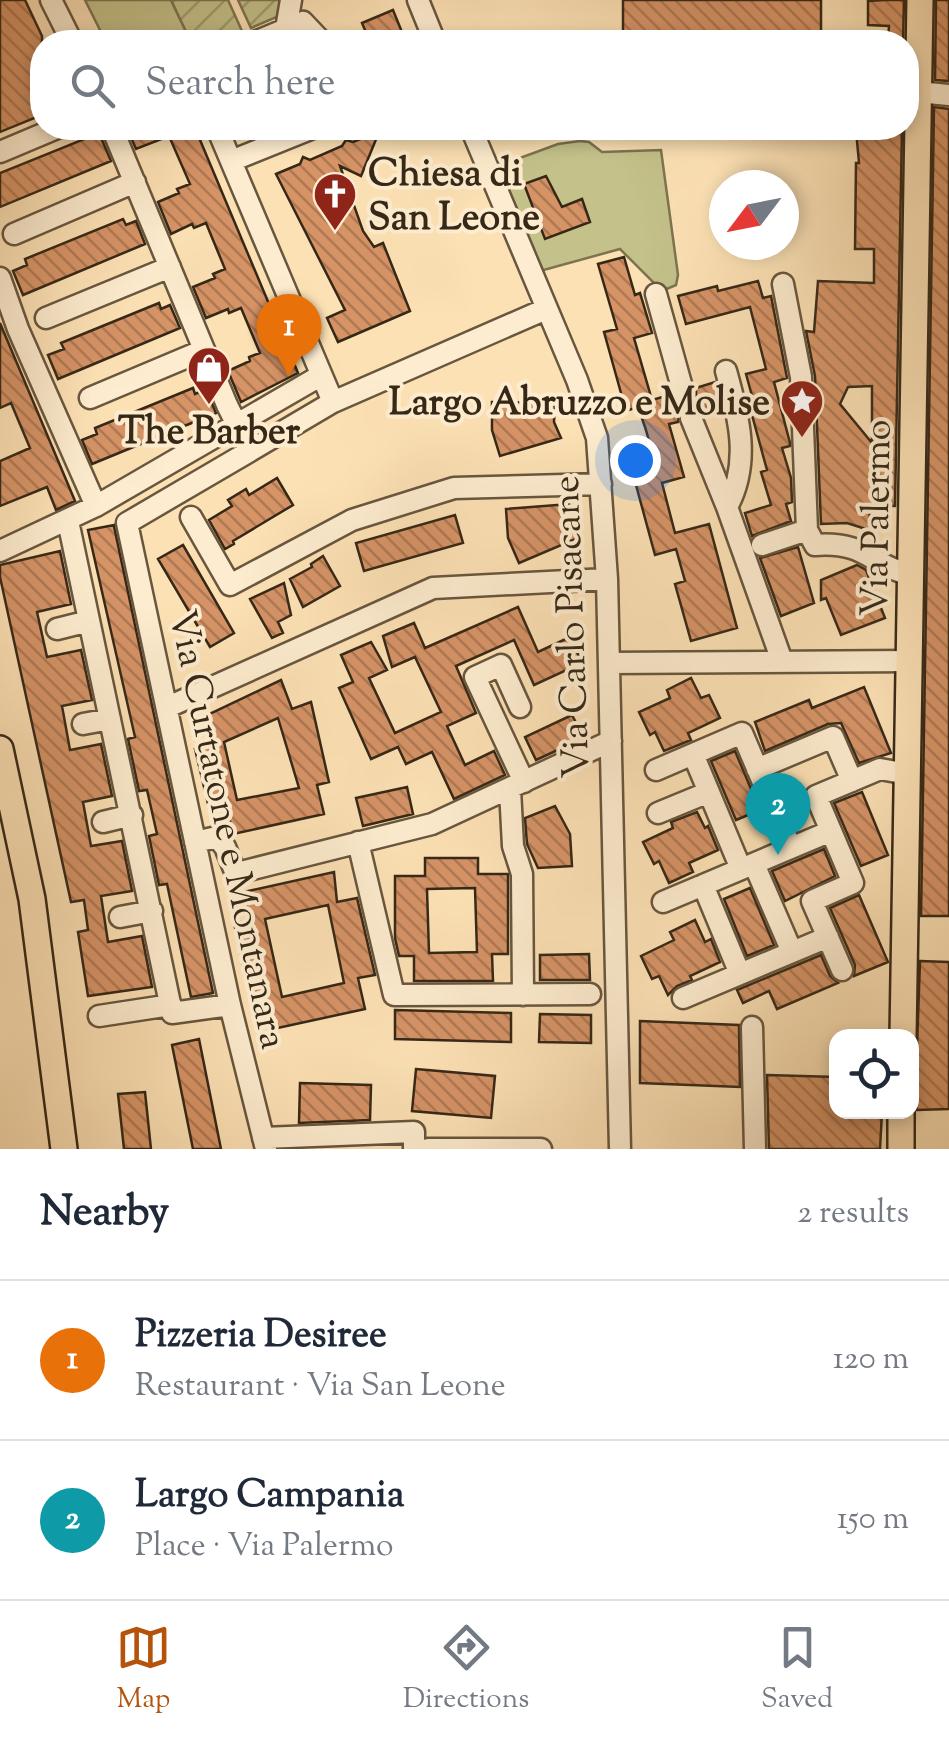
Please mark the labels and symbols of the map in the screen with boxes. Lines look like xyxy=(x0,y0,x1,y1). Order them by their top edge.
place label: Chiesa di San Leone xyxy=(368,149,540,247)
north arrow xyxy=(709,170,799,260)
church icon: Chiesa di San Leone xyxy=(312,171,358,232)
pin: 1 xyxy=(256,294,322,376)
shop icon: The Barber xyxy=(186,345,232,406)
place label: Largo Abruzzo e Molise xyxy=(389,378,770,432)
place icon: Largo Abruzzo e Molise xyxy=(779,378,825,439)
place label: The Barber xyxy=(118,407,301,461)
street label: Via Palermo xyxy=(850,419,908,617)
your location xyxy=(610,435,661,486)
street label: Via Carlo Pisacane xyxy=(542,474,606,779)
street label: Via Curtatone e Montanara xyxy=(152,605,298,1054)
pin: 2 xyxy=(746,772,810,855)

